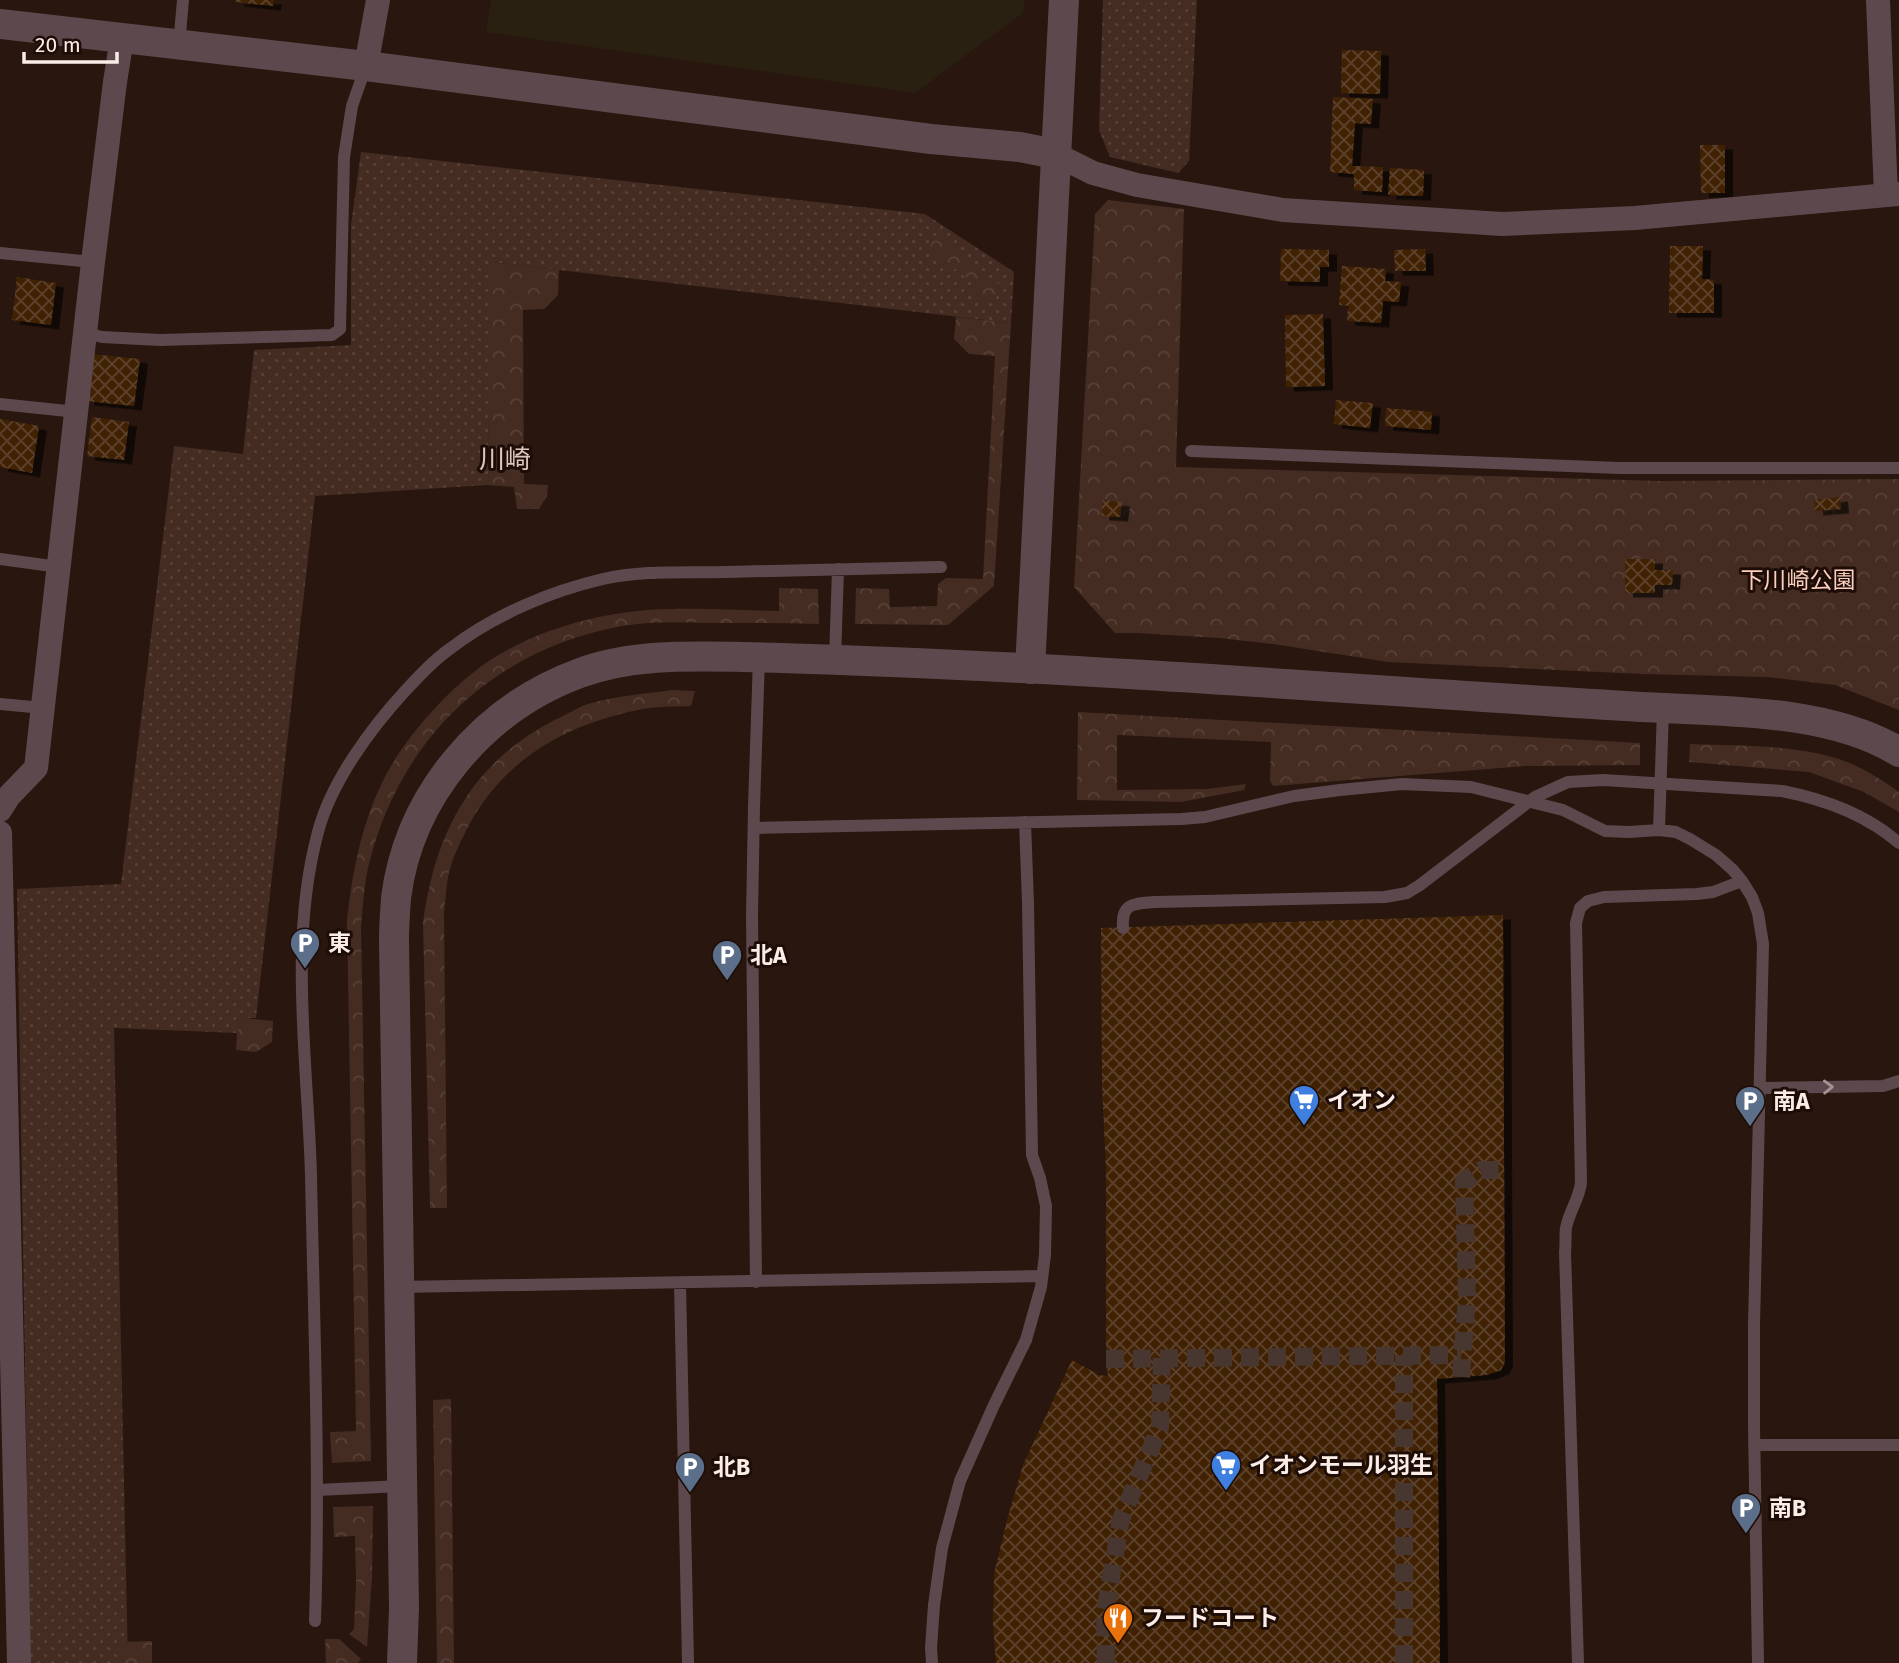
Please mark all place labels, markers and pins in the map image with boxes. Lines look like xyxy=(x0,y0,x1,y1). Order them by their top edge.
parking icon: 東 xyxy=(288,926,322,970)
place label: 東 xyxy=(328,929,351,957)
parking icon: 北A xyxy=(710,938,744,982)
place label: 北A xyxy=(750,941,787,969)
supermarket icon: イオン xyxy=(1287,1083,1321,1127)
parking icon: 南A xyxy=(1733,1084,1767,1128)
place label: イオン xyxy=(1327,1086,1396,1114)
place label: 南A xyxy=(1773,1087,1810,1115)
supermarket icon: イオンモール羽生 xyxy=(1209,1448,1243,1492)
parking icon: 北B xyxy=(673,1450,707,1494)
place label: イオンモール羽生 xyxy=(1249,1451,1433,1479)
place label: 北B xyxy=(713,1453,750,1481)
parking icon: 南B xyxy=(1729,1491,1763,1535)
place label: 南B xyxy=(1769,1494,1806,1522)
restaurant icon: フードコート xyxy=(1101,1601,1135,1645)
place label: フードコート xyxy=(1141,1604,1279,1632)

